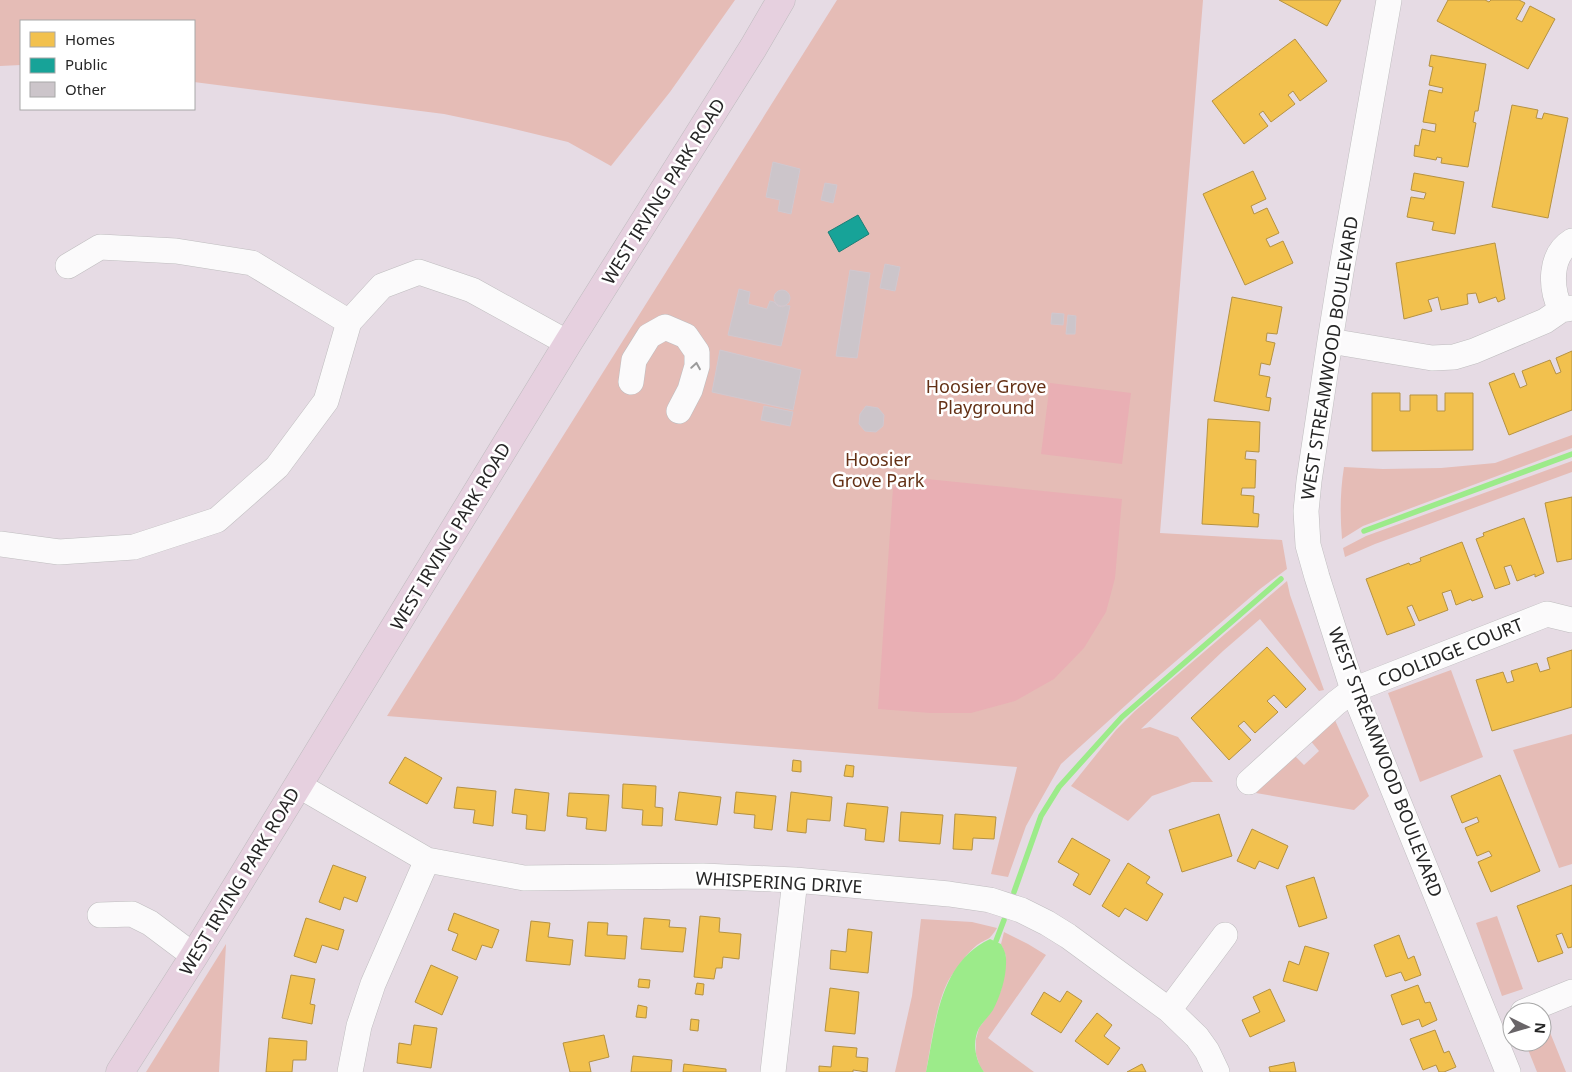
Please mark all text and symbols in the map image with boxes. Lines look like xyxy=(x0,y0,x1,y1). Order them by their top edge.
legend xyxy=(20,20,195,110)
text: Homes xyxy=(65,29,115,49)
text: Public xyxy=(65,54,108,74)
text: Other xyxy=(65,79,106,99)
street label: WEST IRVING PARK ROAD xyxy=(596,93,730,289)
street label: WEST STREAMWOOD BOULEVARD xyxy=(1295,214,1363,502)
one-way arrow xyxy=(690,362,701,370)
park label: Hoosier Grove Playground xyxy=(926,374,1046,419)
street label: WEST IRVING PARK ROAD xyxy=(384,438,516,634)
park label: Hoosier Grove Park xyxy=(832,447,925,492)
street label: COOLIDGE COURT xyxy=(1374,612,1526,692)
street label: WEST STREAMWOOD BOULEVARD xyxy=(1323,624,1449,900)
street label: WEST IRVING PARK ROAD xyxy=(173,783,305,979)
street label: WHISPERING DRIVE xyxy=(695,866,863,898)
north arrow xyxy=(1502,1002,1552,1052)
text: N xyxy=(1530,1022,1550,1035)

